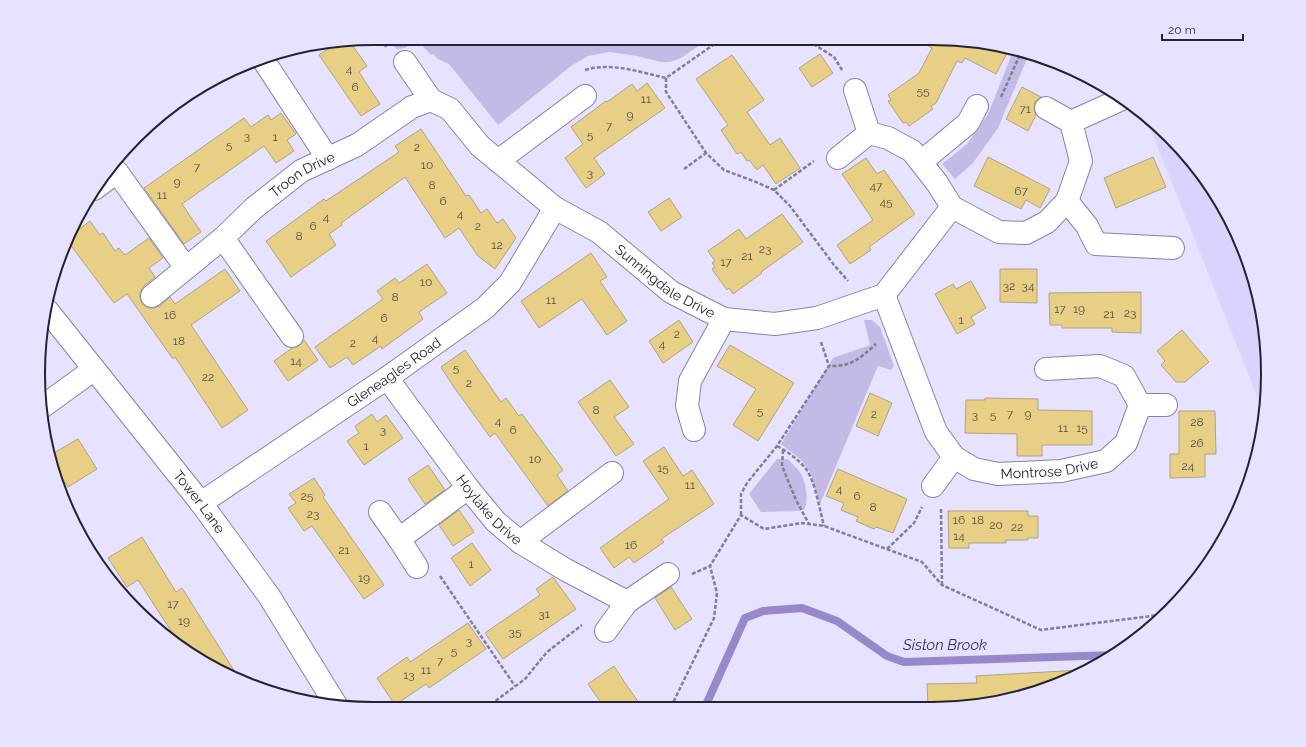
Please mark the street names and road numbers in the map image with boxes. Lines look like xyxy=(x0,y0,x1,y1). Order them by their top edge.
street label: Troon Drive xyxy=(266,149,337,201)
street label: Sunningdale Drive xyxy=(612,241,718,321)
street label: Gleneagles Road xyxy=(344,334,444,411)
street label: Montrose Drive xyxy=(1000,455,1100,482)
street label: Tower Lane xyxy=(170,467,228,536)
street label: Hoylake Drive xyxy=(453,472,525,548)

